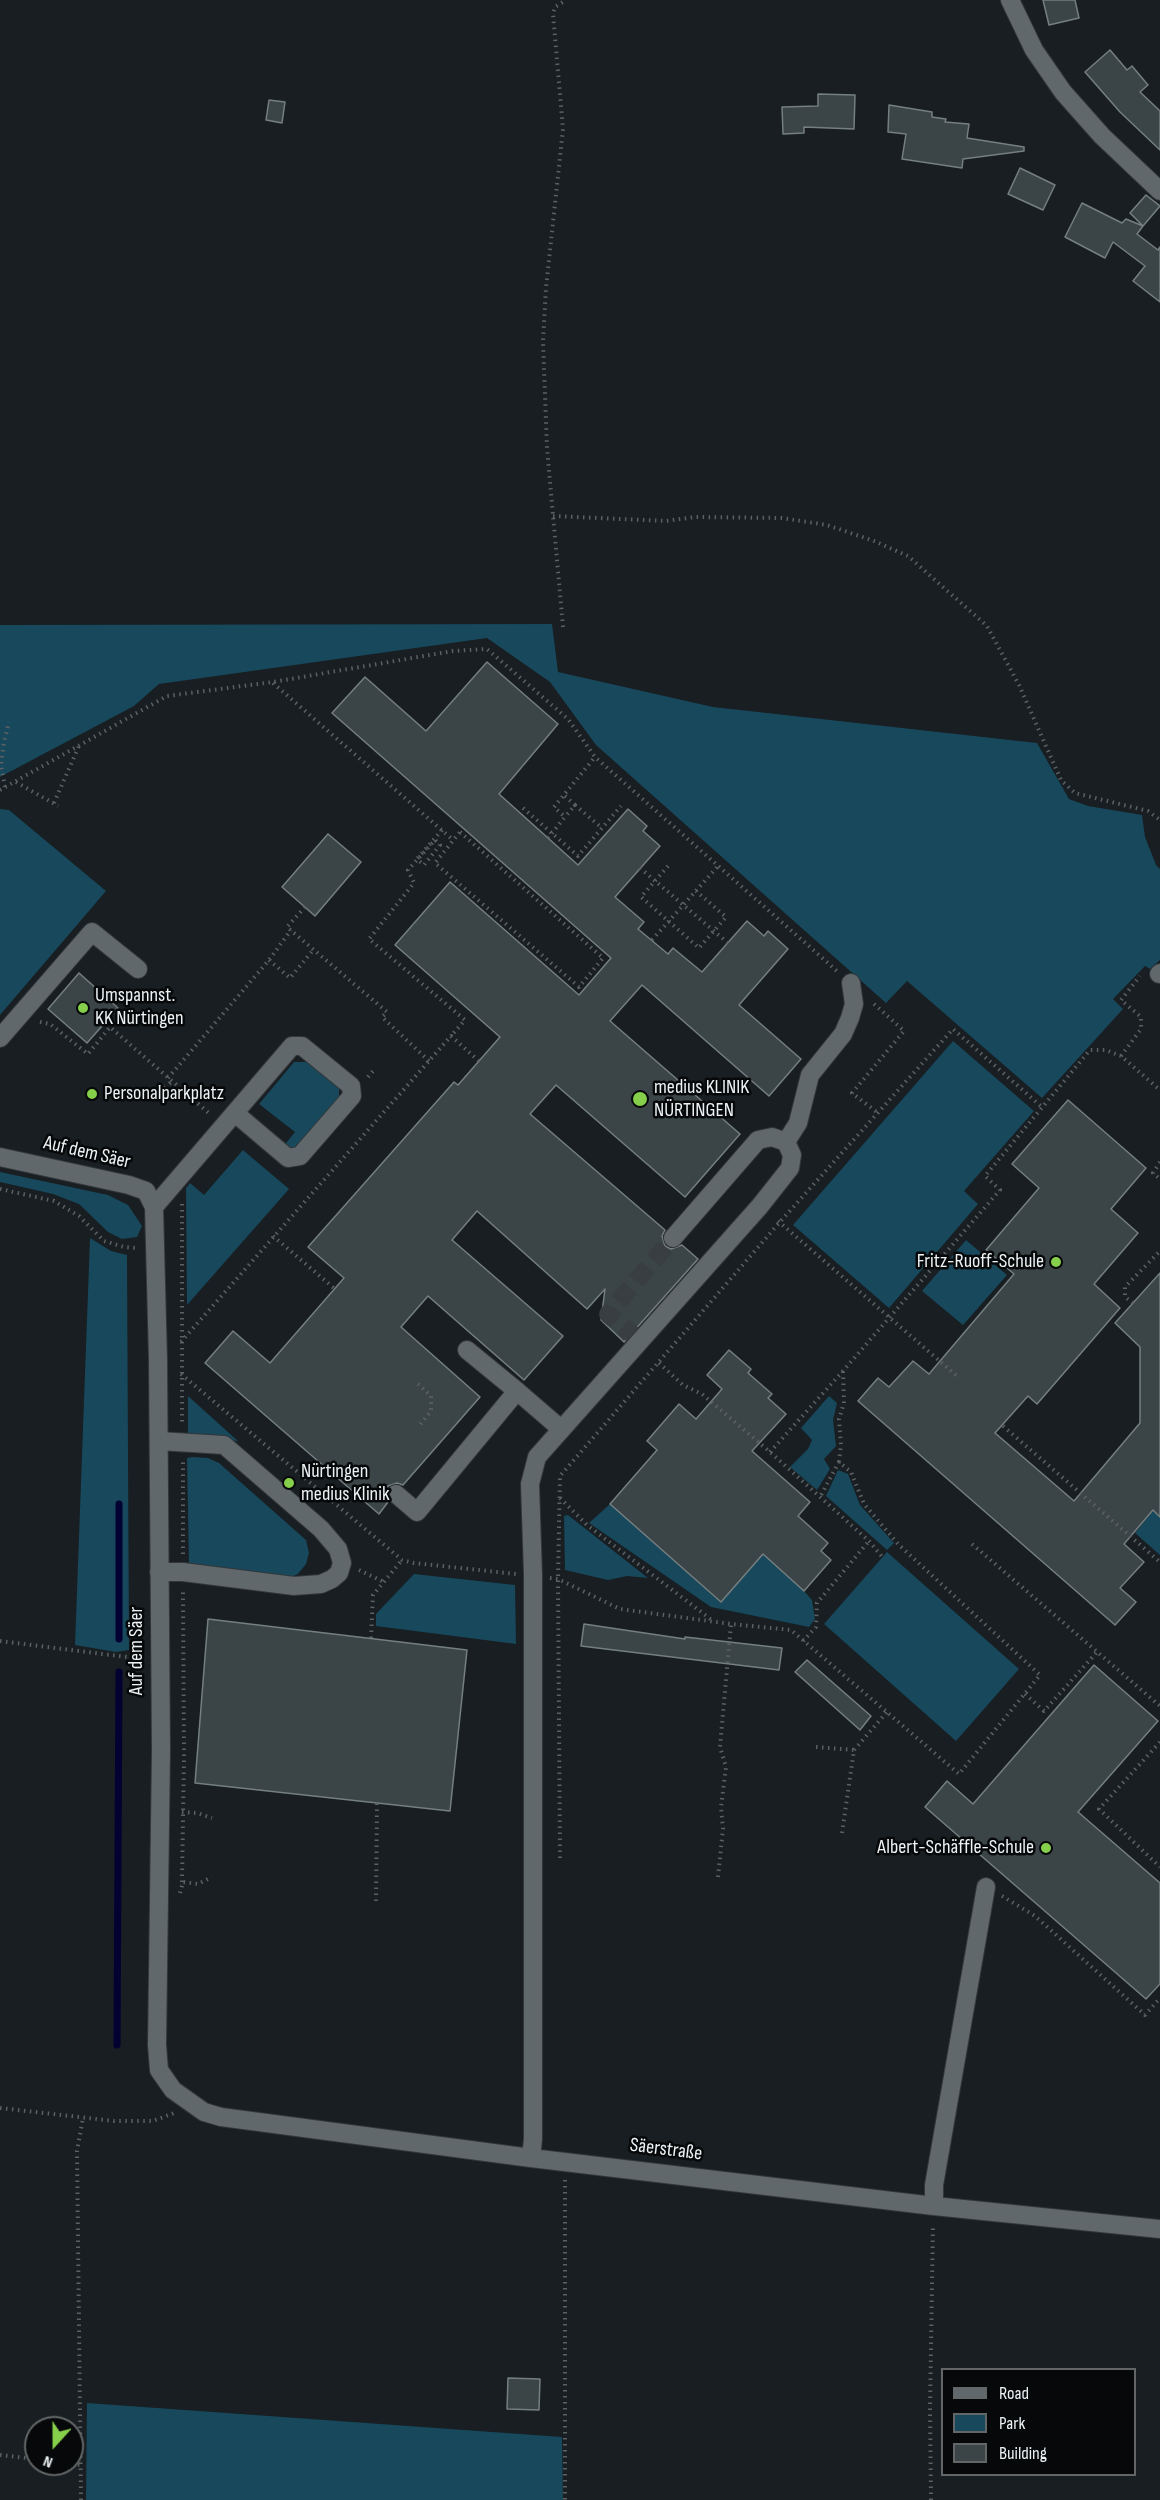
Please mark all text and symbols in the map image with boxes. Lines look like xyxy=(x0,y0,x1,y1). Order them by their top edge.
place label: Umspannst. KK Nürtingen xyxy=(95,984,184,1031)
marker: Umspannst. KK Nürtingen xyxy=(76,1001,90,1015)
place label: medius KLINIK NÜRTINGEN xyxy=(654,1076,749,1123)
place label: Personalparkplatz xyxy=(104,1082,224,1106)
marker: Personalparkplatz xyxy=(85,1087,99,1101)
marker: medius KLINIK NÜRTINGEN xyxy=(631,1090,649,1108)
street label: Auf dem Säer xyxy=(41,1131,133,1175)
place label: Fritz-Ruoff-Schule xyxy=(917,1250,1044,1274)
marker: Fritz-Ruoff-Schule xyxy=(1049,1255,1063,1269)
place label: Nürtingen medius Klinik xyxy=(301,1460,390,1507)
marker: Nürtingen medius Klinik xyxy=(282,1476,296,1490)
street label: Auf dem Säer xyxy=(125,1607,149,1695)
place label: Albert-Schäffle-Schule xyxy=(877,1836,1034,1860)
marker: Albert-Schäffle-Schule xyxy=(1039,1841,1053,1855)
street label: Säerstraße xyxy=(629,2134,703,2166)
legend xyxy=(941,2368,1136,2476)
text: Road xyxy=(999,2383,1029,2404)
text: Park xyxy=(999,2413,1025,2434)
north arrow xyxy=(24,2416,84,2476)
text: Building xyxy=(999,2443,1047,2464)
text: N xyxy=(41,2451,55,2472)

